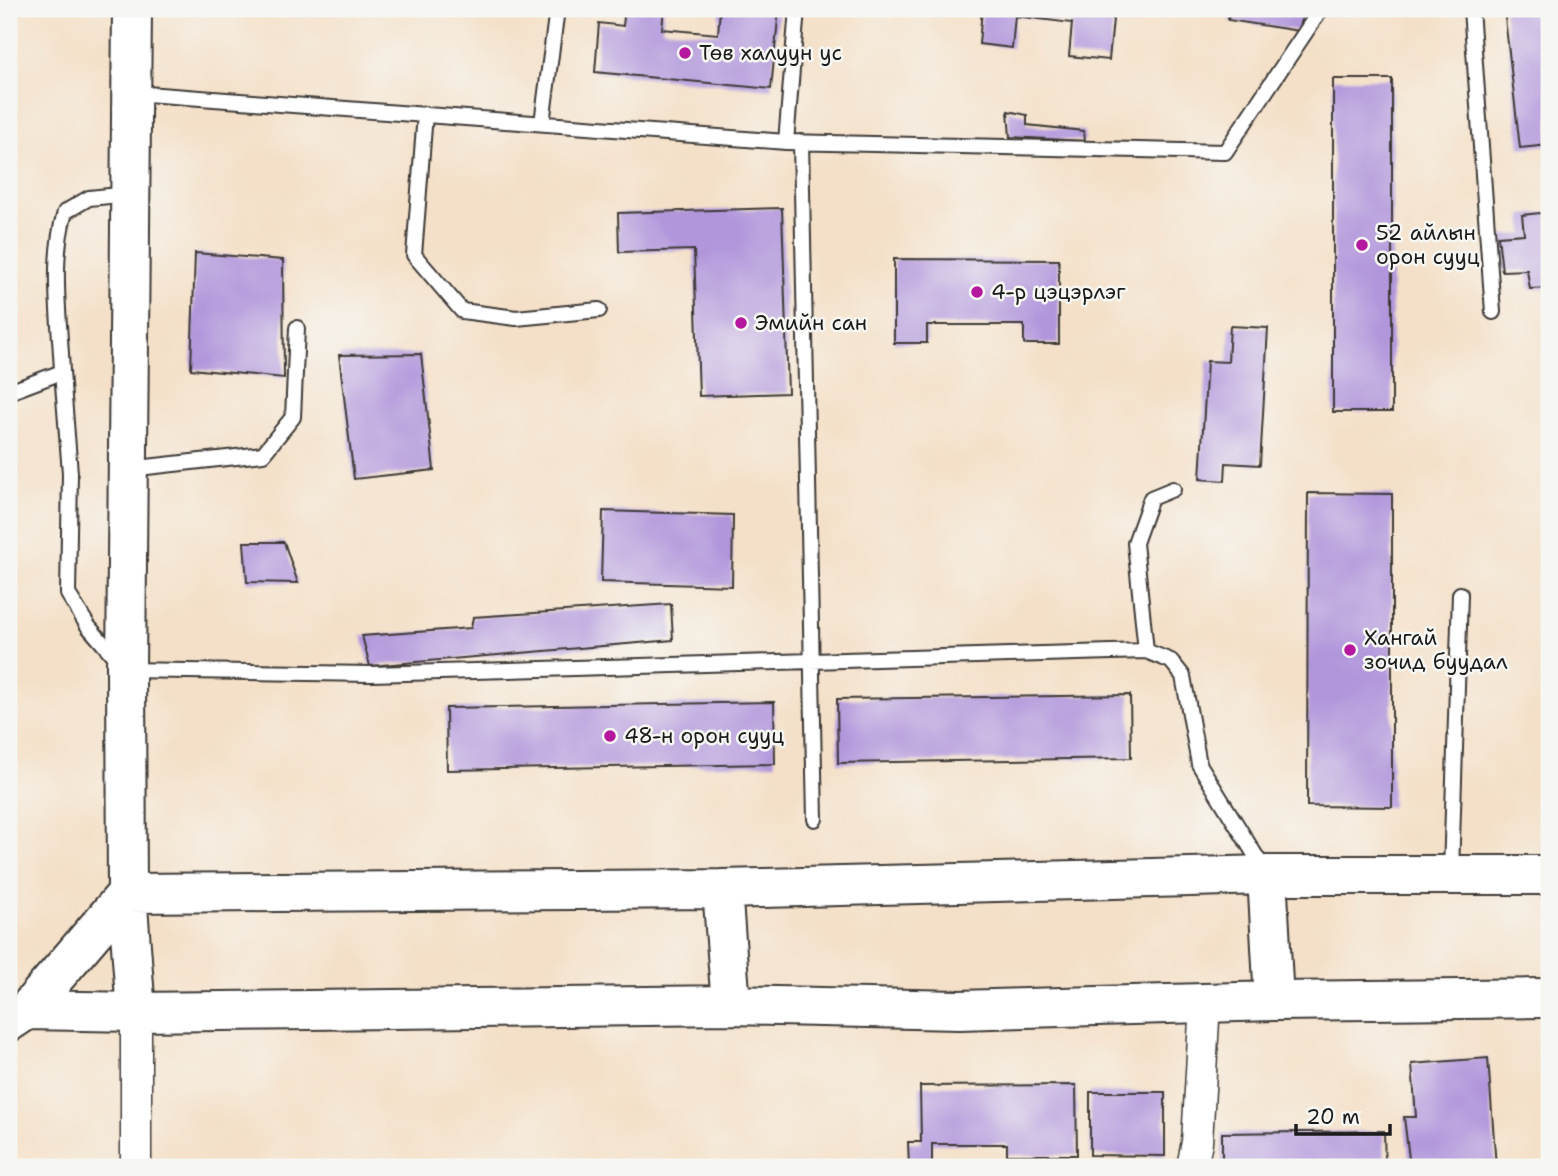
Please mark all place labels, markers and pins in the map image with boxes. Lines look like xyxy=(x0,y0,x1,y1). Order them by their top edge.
place label: Төв халуун ус xyxy=(699,39,842,67)
marker: Төв халуун ус xyxy=(677,45,693,61)
place label: 52 айлын орон сууц xyxy=(1376,219,1480,271)
marker: 52 айлын орон сууц xyxy=(1354,237,1370,253)
place label: 4-р цэцэрлэг xyxy=(991,278,1126,306)
marker: 4-р цэцэрлэг xyxy=(969,284,985,300)
place label: Эмийн сан xyxy=(755,309,867,337)
marker: Эмийн сан xyxy=(733,315,749,331)
place label: Хангай зочид буудал xyxy=(1364,624,1508,676)
marker: Хангай зочид буудал xyxy=(1342,642,1358,658)
place label: 48-н орон сууц xyxy=(624,722,784,750)
marker: 48-н орон сууц xyxy=(602,728,618,744)

